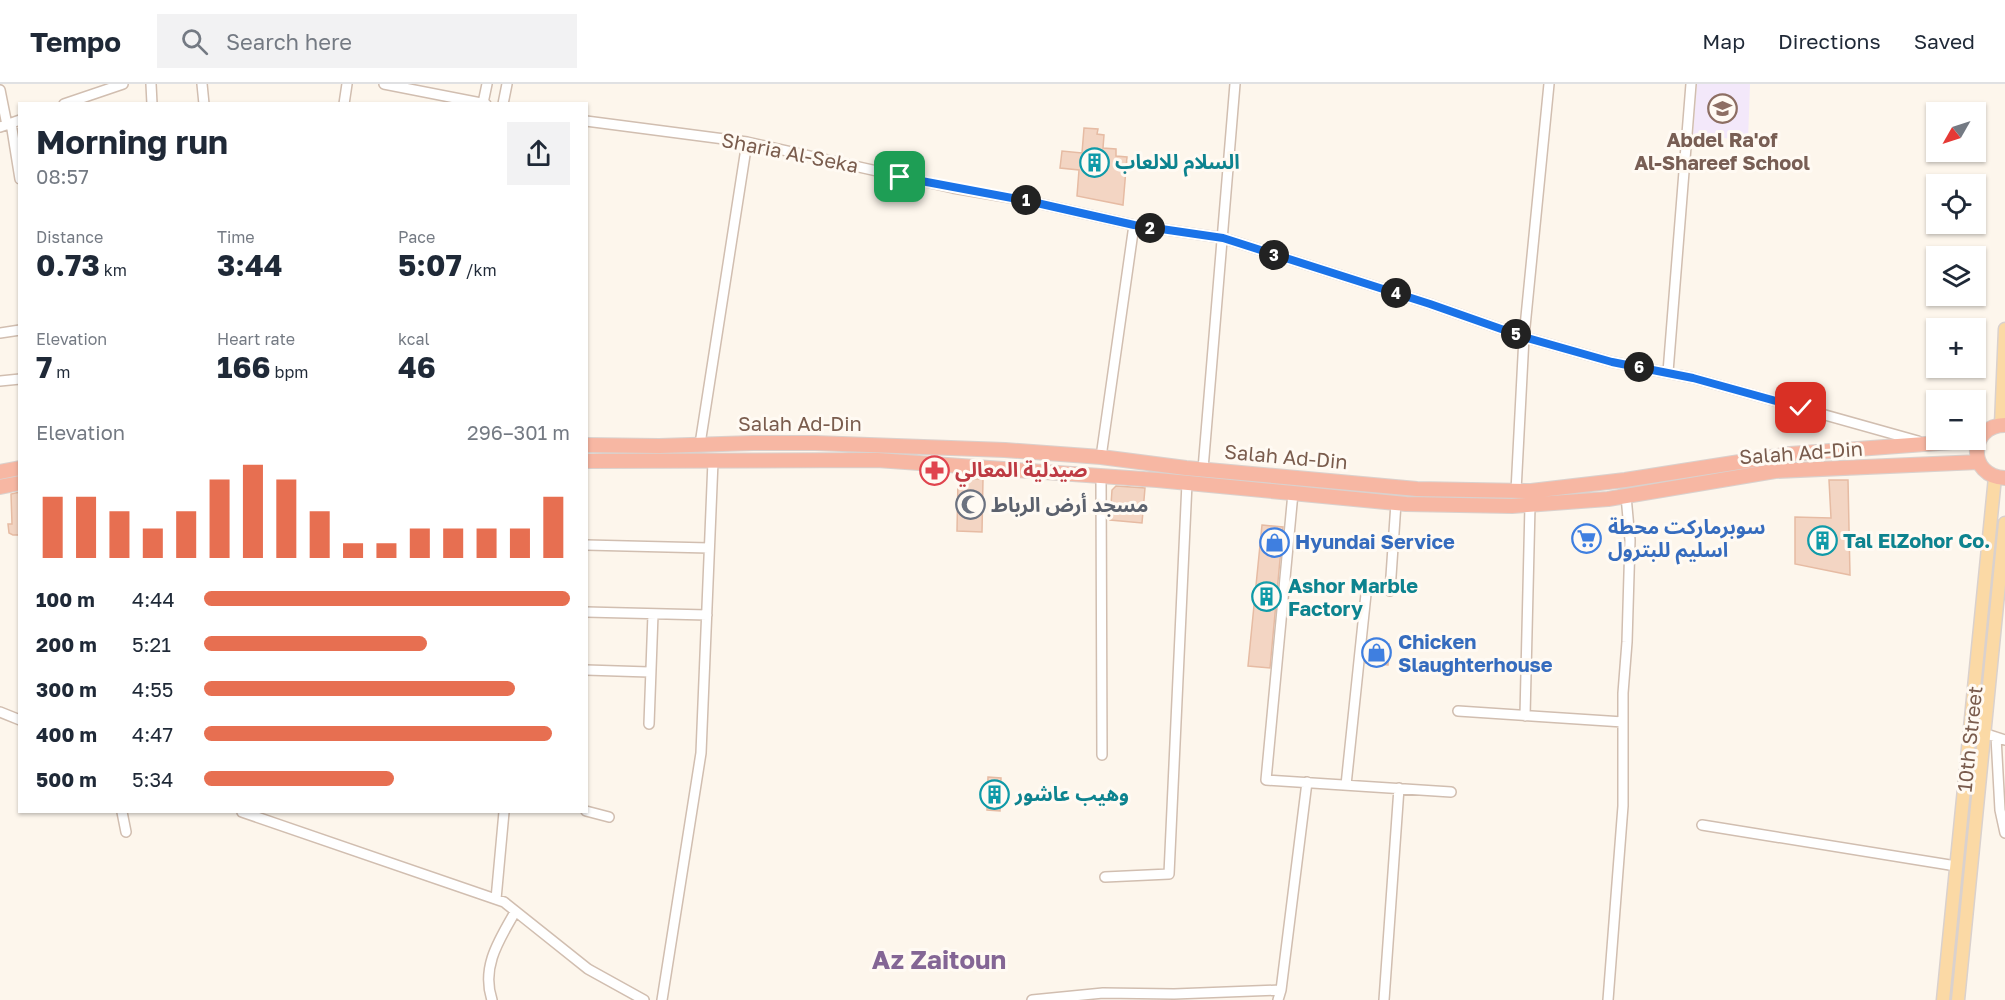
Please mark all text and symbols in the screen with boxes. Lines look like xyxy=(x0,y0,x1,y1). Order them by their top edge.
search box xyxy=(157,14,577,68)
text: Tempo xyxy=(30,25,121,58)
icon: search xyxy=(178,25,211,58)
text: Search here xyxy=(226,28,352,55)
text: Map xyxy=(1702,28,1745,54)
text: Directions xyxy=(1778,28,1881,54)
text: Saved xyxy=(1914,28,1975,54)
school or university icon: Abdel Ra'of Al-Shareef School xyxy=(1706,93,1738,125)
north arrow xyxy=(1926,102,1986,162)
map controls xyxy=(1926,102,1986,450)
text: Morning run xyxy=(36,122,228,161)
button: share xyxy=(507,122,570,185)
street label: Sharia Al-Seka xyxy=(720,127,861,177)
place label: Abdel Ra'of Al-Shareef School xyxy=(1634,127,1810,174)
building icon: السلام للالعاب xyxy=(1078,146,1110,178)
place label: السلام للالعاب xyxy=(1115,149,1240,177)
pin xyxy=(874,151,925,202)
icon: arrive xyxy=(883,160,916,193)
text: 08:57 xyxy=(36,164,89,188)
button: locate xyxy=(1926,174,1986,234)
pin: 1 xyxy=(1011,185,1041,215)
text: 1 xyxy=(1022,190,1030,210)
pin: 2 xyxy=(1135,213,1165,243)
text: 2 xyxy=(1145,218,1155,238)
text: Distance xyxy=(36,227,103,247)
text: Time xyxy=(217,227,255,247)
text: Pace xyxy=(398,227,435,247)
pin: 3 xyxy=(1259,240,1289,270)
text: 3 xyxy=(1269,245,1279,265)
button: layers xyxy=(1926,246,1986,306)
text: 0.73 xyxy=(36,247,100,283)
text: 3:44 xyxy=(217,247,282,283)
text: 5:07 xyxy=(398,247,462,283)
text: km xyxy=(100,260,127,280)
text: /km xyxy=(462,260,497,280)
pin: 4 xyxy=(1381,278,1411,308)
text: 4 xyxy=(1391,283,1401,303)
button: + xyxy=(1926,318,1986,378)
pin: 5 xyxy=(1501,319,1531,349)
text: 5 xyxy=(1511,324,1521,344)
text: Elevation xyxy=(36,329,107,349)
text: Heart rate xyxy=(217,329,295,349)
text: kcal xyxy=(398,329,430,349)
text: 7 xyxy=(36,349,52,385)
text: 166 xyxy=(217,349,271,385)
text: 46 xyxy=(398,349,436,385)
pin: 6 xyxy=(1624,352,1654,382)
text: 6 xyxy=(1634,357,1644,377)
text: m xyxy=(52,362,71,382)
text: bpm xyxy=(271,362,308,382)
pin xyxy=(1775,382,1826,433)
button: − xyxy=(1926,390,1986,450)
icon: check xyxy=(1784,391,1817,424)
street label: Salah Ad-Din xyxy=(738,411,862,435)
text: Elevation xyxy=(36,420,125,444)
text: 296–301 m xyxy=(467,420,570,444)
street label: Salah Ad-Din xyxy=(1738,436,1864,468)
street label: Salah Ad-Din xyxy=(1223,439,1349,473)
pharmacy icon: صيدلية المعالي xyxy=(918,454,950,486)
place label: صيدلية المعالي xyxy=(955,457,1088,487)
mosque icon: مسجد أرض الرباط xyxy=(954,489,986,521)
place label: مسجد أرض الرباط xyxy=(991,492,1148,517)
place label: سوبرماركت محطة اسليم للبترول xyxy=(1608,514,1765,565)
supermarket icon: سوبرماركت محطة اسليم للبترول xyxy=(1571,523,1603,555)
building icon: Tal ElZohor Co. xyxy=(1806,525,1838,557)
shop icon: Hyundai Service xyxy=(1258,526,1290,558)
place label: Tal ElZohor Co. xyxy=(1843,528,1990,552)
place label: Hyundai Service xyxy=(1295,529,1455,553)
place label: Ashor Marble Factory xyxy=(1288,573,1418,620)
building icon: Ashor Marble Factory xyxy=(1251,581,1283,613)
text: 100 m xyxy=(36,587,95,611)
text: 4:44 xyxy=(132,587,175,611)
place label: Chicken Slaughterhouse xyxy=(1398,629,1553,676)
text: 200 m xyxy=(36,632,97,656)
text: 5:21 xyxy=(132,632,171,656)
shop icon: Chicken Slaughterhouse xyxy=(1361,637,1393,669)
text: 300 m xyxy=(36,677,97,701)
text: 4:55 xyxy=(132,677,173,701)
street label: 10th Street xyxy=(1951,685,1987,793)
text: 400 m xyxy=(36,722,97,746)
text: 4:47 xyxy=(132,722,173,746)
text: 500 m xyxy=(36,767,97,791)
text: 5:34 xyxy=(132,767,174,791)
building icon: وهيب عاشور xyxy=(978,778,1010,810)
place label: وهيب عاشور xyxy=(1014,781,1129,806)
district label: Az Zaitoun xyxy=(872,944,1006,975)

